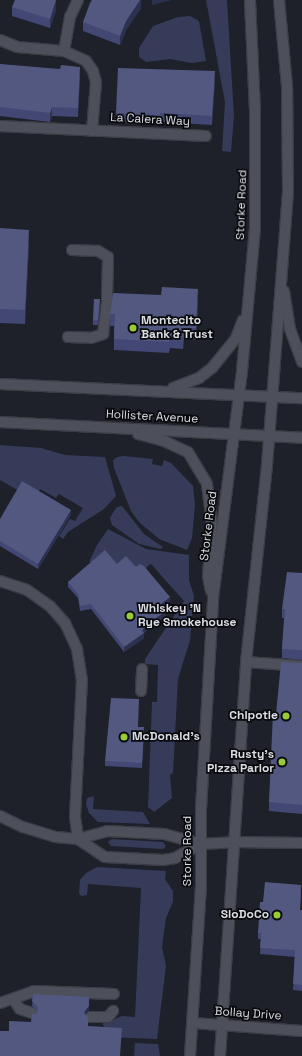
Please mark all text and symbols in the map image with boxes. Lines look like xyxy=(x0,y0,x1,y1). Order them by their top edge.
street label: La Calera Way xyxy=(110,111,190,129)
street label: Storke Road xyxy=(234,170,250,240)
place label: Montecito Bank & Trust xyxy=(141,314,213,342)
marker: Montecito Bank & Trust xyxy=(128,323,138,333)
street label: Hollister Avenue xyxy=(105,407,199,427)
street label: Storke Road xyxy=(198,490,220,562)
place label: Whiskey 'N Rye Smokehouse xyxy=(138,602,236,630)
marker: Whiskey 'N Rye Smokehouse xyxy=(125,611,135,621)
place label: Chipotle xyxy=(229,709,278,723)
marker: Chipotle xyxy=(281,711,291,721)
place label: McDonald's xyxy=(132,730,200,744)
marker: McDonald's xyxy=(119,732,129,742)
place label: Rusty's Pizza Parlor xyxy=(207,748,274,776)
marker: Rusty's Pizza Parlor xyxy=(277,757,287,767)
street label: Storke Road xyxy=(181,816,195,886)
place label: SloDoCo xyxy=(221,908,269,922)
marker: SloDoCo xyxy=(272,910,282,920)
street label: Bollay Drive xyxy=(214,1004,282,1024)

